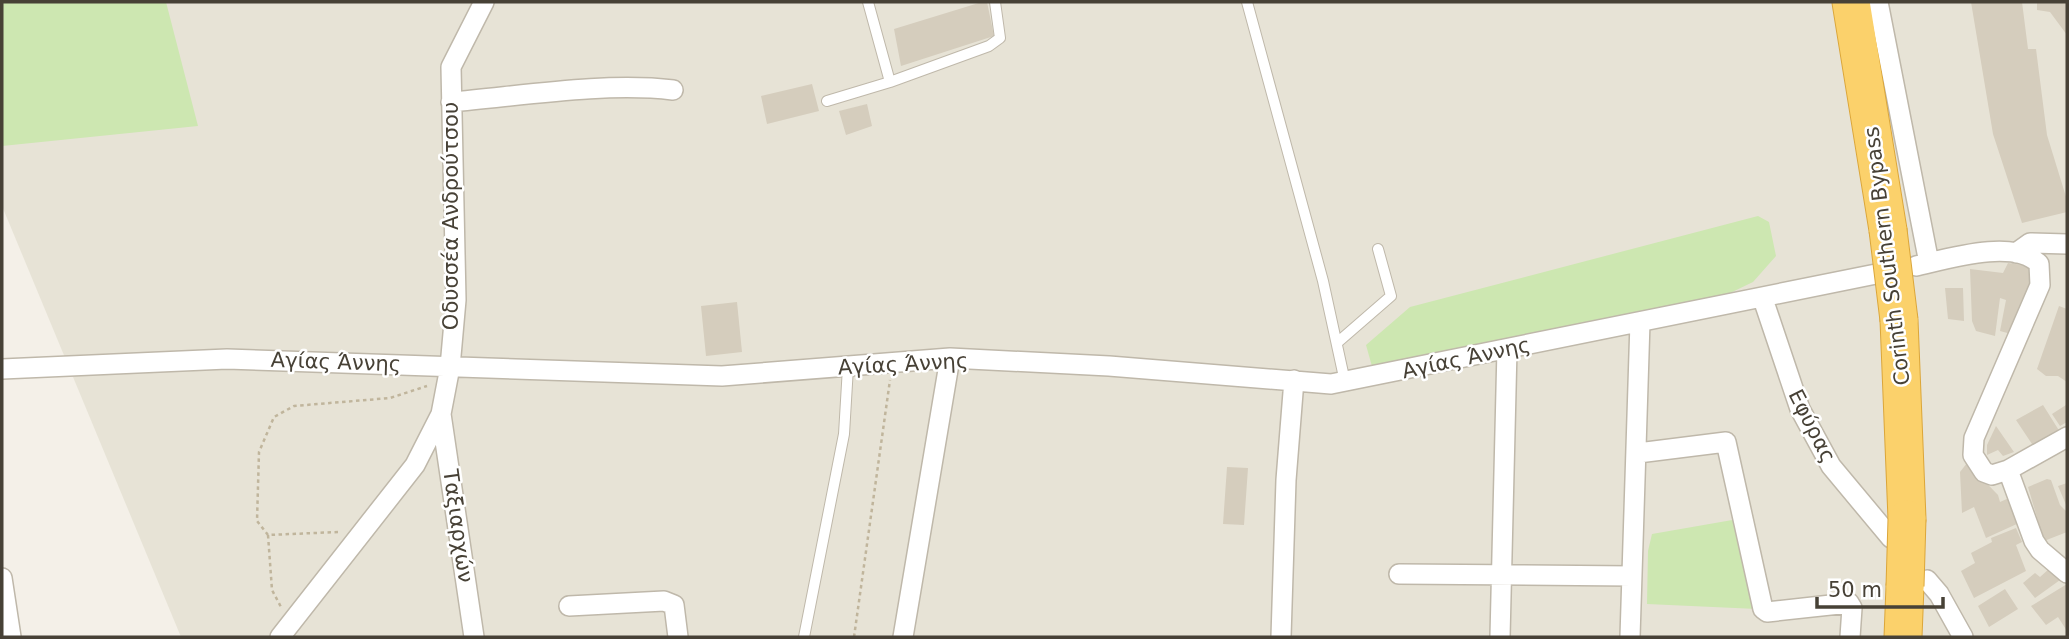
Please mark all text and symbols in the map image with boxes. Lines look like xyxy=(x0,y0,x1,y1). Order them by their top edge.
street label: Οδυσσέα Ανδρούτσου xyxy=(439,102,463,330)
street label: Corinth Southern Bypass xyxy=(1859,125,1915,387)
street label: Αγίας Άννης xyxy=(1400,333,1532,383)
street label: Αγίας Άννης xyxy=(270,348,402,376)
street label: Αγίας Άννης xyxy=(837,349,969,379)
street label: Εφύρας xyxy=(1783,385,1841,467)
street label: Ταξιαρχών xyxy=(438,467,478,584)
scale bar xyxy=(1817,566,1943,610)
text: 50 m xyxy=(1828,578,1882,602)

